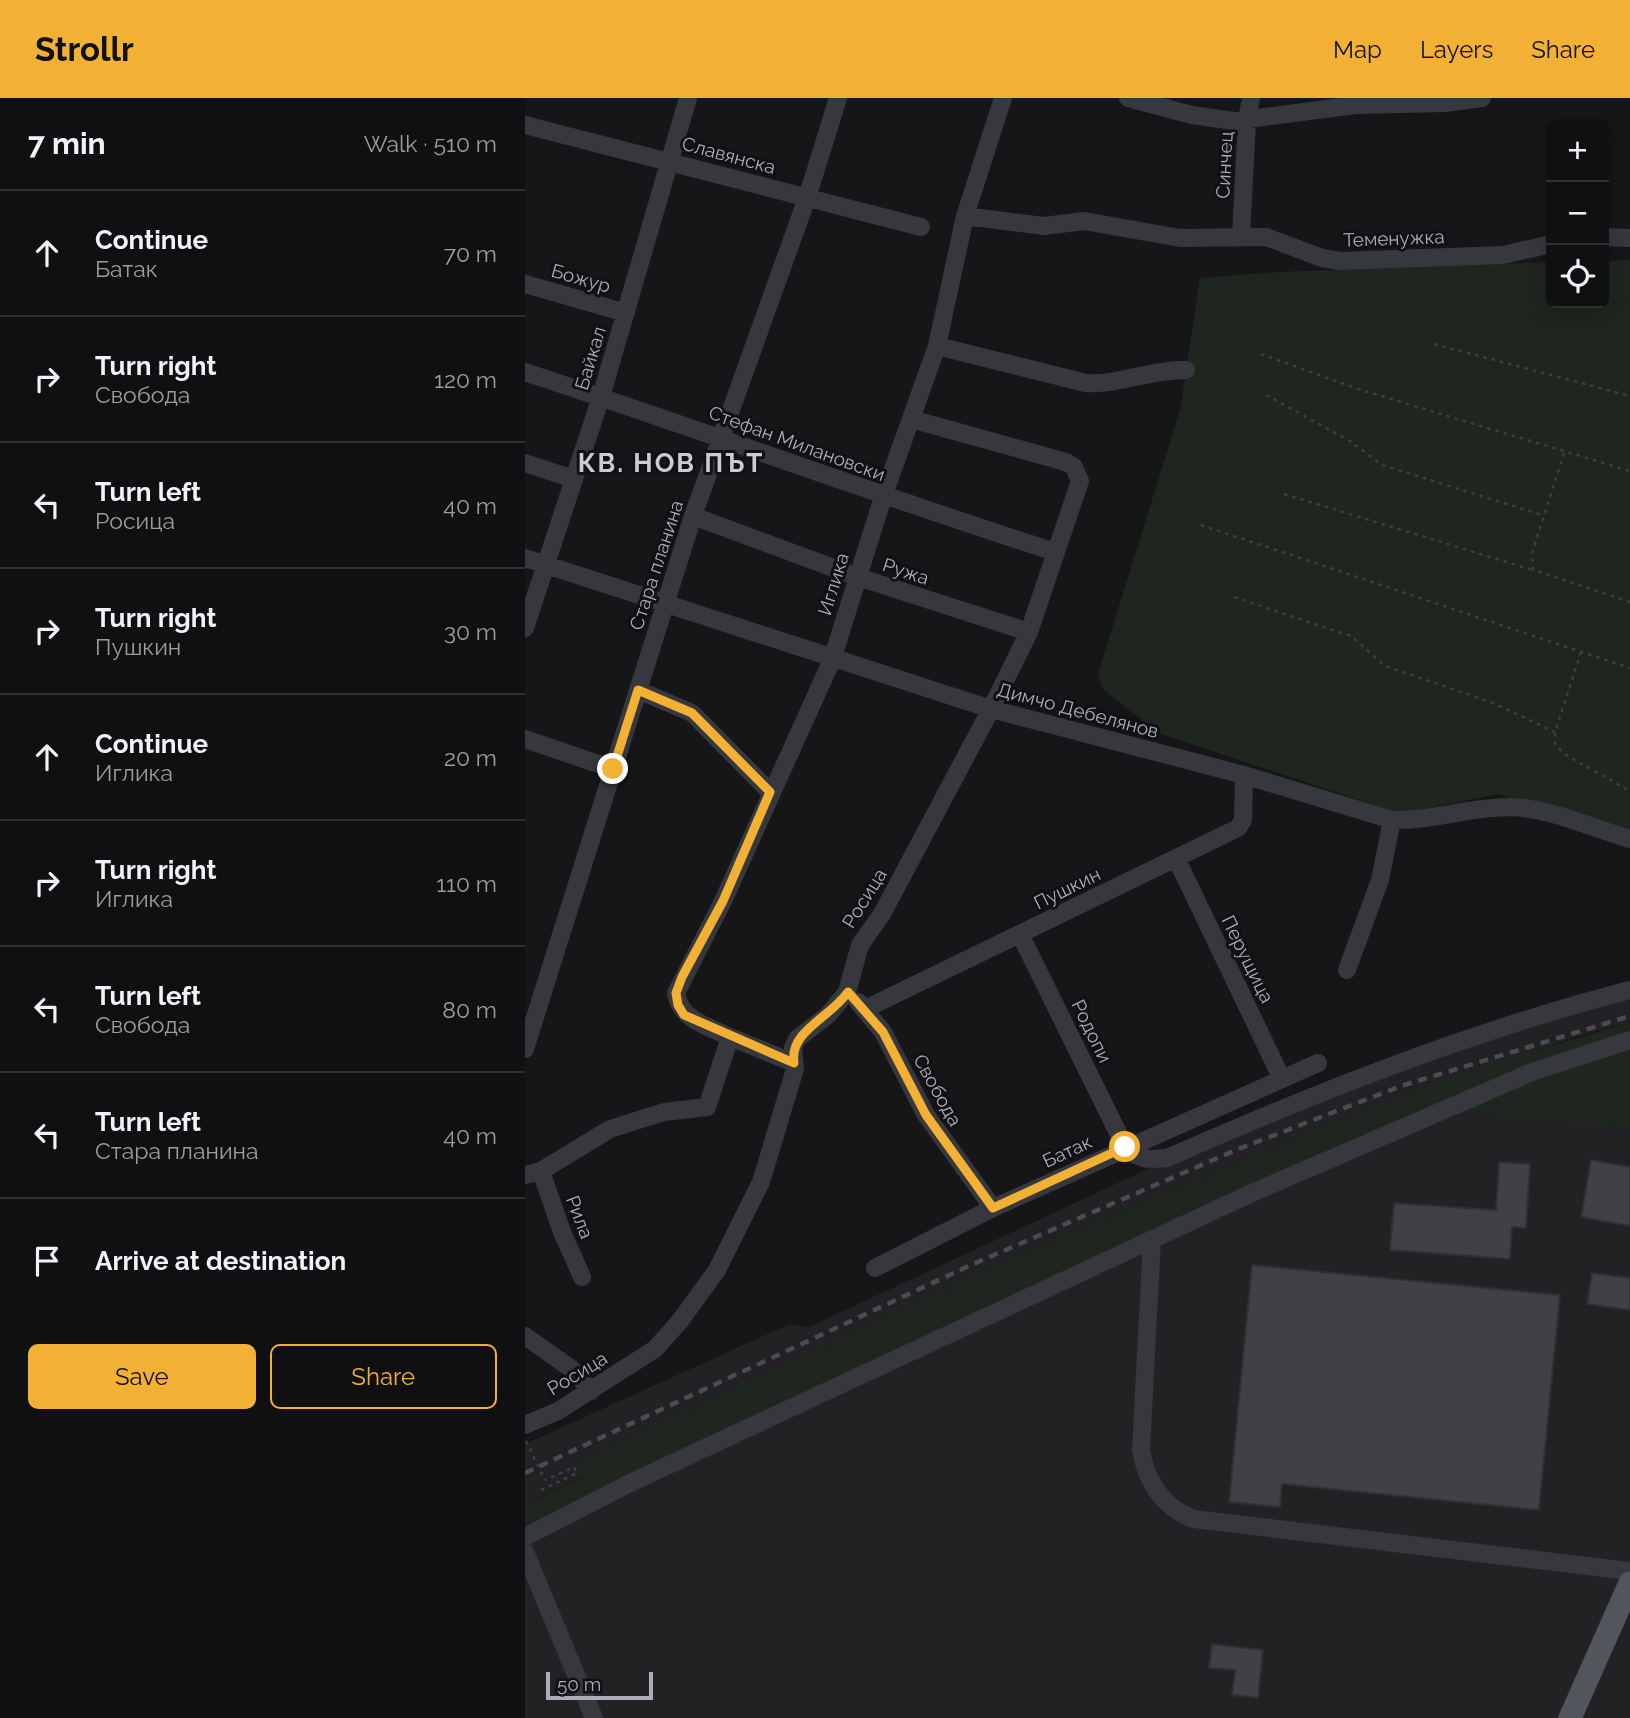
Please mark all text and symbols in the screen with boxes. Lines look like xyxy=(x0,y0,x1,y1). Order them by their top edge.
text: Strollr xyxy=(35,30,134,69)
text: Map xyxy=(1333,35,1382,64)
text: Layers xyxy=(1420,35,1493,64)
text: Share xyxy=(1531,35,1595,64)
map controls xyxy=(1546,119,1609,308)
button: + xyxy=(1546,119,1609,182)
text: 7 min xyxy=(28,126,106,161)
text: Walk · 510 m xyxy=(364,130,497,157)
street label: Синчец xyxy=(1211,131,1237,199)
street label: Славянска xyxy=(680,132,778,178)
button: − xyxy=(1546,182,1609,245)
text: Continue xyxy=(95,225,208,255)
street label: Теменужка xyxy=(1343,225,1445,251)
icon: ahead xyxy=(28,234,66,272)
text: 70 m xyxy=(444,240,497,267)
button: locate xyxy=(1546,245,1609,308)
text: Батак xyxy=(95,255,158,282)
street label: Божур xyxy=(549,259,613,297)
street label: Байкал xyxy=(570,324,610,392)
text: Turn right xyxy=(95,351,216,381)
icon: right xyxy=(28,360,66,398)
text: 120 m xyxy=(434,366,497,393)
text: Свобода xyxy=(95,381,190,408)
street label: Стефан Милановски xyxy=(706,401,888,485)
district label: КВ. НОВ ПЪТ xyxy=(578,448,764,478)
text: Turn left xyxy=(95,477,201,507)
icon: left xyxy=(28,486,66,524)
text: 40 m xyxy=(443,492,497,519)
street label: Стара планина xyxy=(625,497,687,633)
text: Росица xyxy=(95,507,175,534)
street label: Иглика xyxy=(813,550,853,618)
street label: Ружа xyxy=(880,553,932,589)
text: Turn right xyxy=(95,603,216,633)
icon: right xyxy=(28,612,66,650)
text: 30 m xyxy=(444,618,497,645)
text: Пушкин xyxy=(95,633,181,660)
street label: Димчо Дебелянов xyxy=(995,678,1161,742)
text: Continue xyxy=(95,729,208,759)
icon: ahead xyxy=(28,738,66,776)
text: 20 m xyxy=(444,744,497,771)
route end xyxy=(597,753,628,784)
text: Иглика xyxy=(95,759,173,786)
text: Turn right xyxy=(95,855,216,885)
street label: Пушкин xyxy=(1030,862,1104,914)
icon: right xyxy=(28,864,66,902)
street label: Росица xyxy=(837,864,891,932)
text: 110 m xyxy=(436,870,497,897)
text: Иглика xyxy=(95,885,173,912)
street label: Перущица xyxy=(1217,912,1279,1006)
text: Turn left xyxy=(95,981,201,1011)
icon: left xyxy=(28,990,66,1028)
text: 80 m xyxy=(442,996,497,1023)
street label: Родопи xyxy=(1067,996,1117,1066)
text: Свобода xyxy=(95,1011,190,1038)
street label: Свобода xyxy=(909,1050,967,1130)
text: Turn left xyxy=(95,1107,201,1137)
icon: left xyxy=(28,1116,66,1154)
text: 40 m xyxy=(443,1122,497,1149)
street label: Батак xyxy=(1039,1130,1095,1172)
route start xyxy=(1109,1131,1140,1162)
text: Стара планина xyxy=(95,1137,259,1164)
street label: Рила xyxy=(562,1192,598,1242)
icon: arrive xyxy=(28,1242,66,1280)
text: Arrive at destination xyxy=(95,1246,346,1276)
button: Save xyxy=(28,1344,256,1409)
button: Share xyxy=(270,1344,497,1409)
street label: Росица xyxy=(543,1347,611,1399)
scale bar xyxy=(546,1669,653,1701)
text: 50 m xyxy=(557,1673,601,1695)

